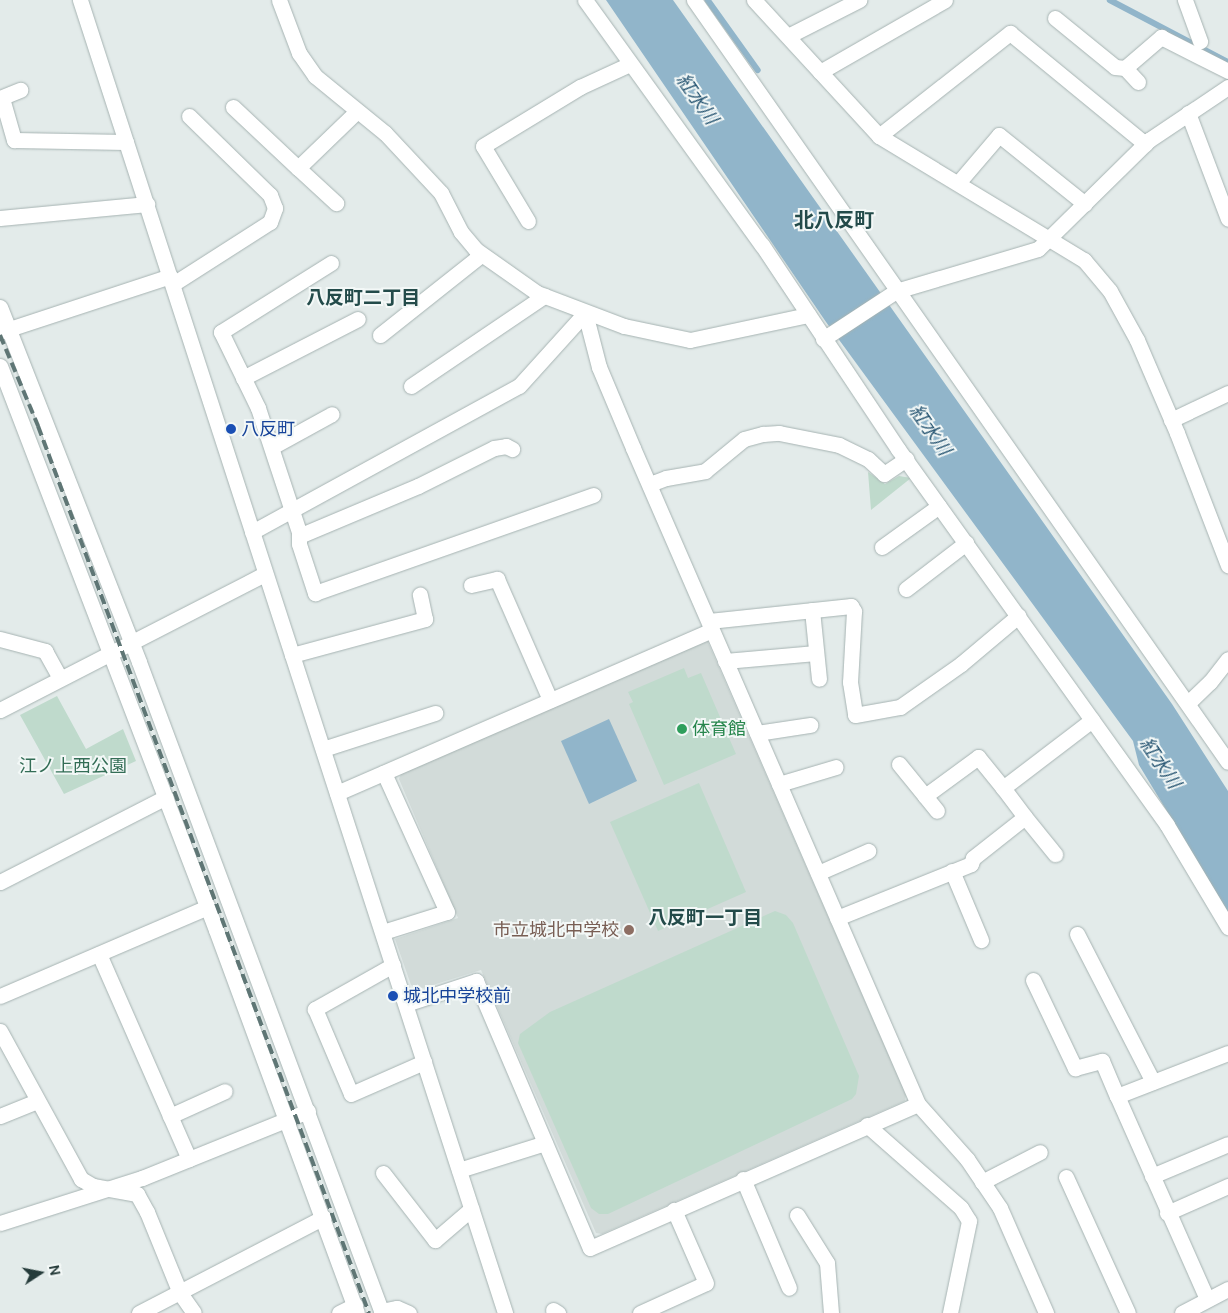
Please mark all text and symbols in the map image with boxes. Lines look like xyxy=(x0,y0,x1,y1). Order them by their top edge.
water label: 紅水川 xyxy=(671,69,723,129)
district label: 北八反町 xyxy=(794,208,874,232)
district label: 八反町二丁目 xyxy=(306,287,420,309)
water label: 紅水川 xyxy=(904,400,956,460)
place label: 八反町 xyxy=(241,418,295,440)
marker: 八反町 xyxy=(225,423,237,435)
place label: 体育館 xyxy=(692,718,746,740)
marker: 体育館 xyxy=(676,723,688,735)
water label: 紅水川 xyxy=(1135,733,1185,793)
park label: 江ノ上西公園 xyxy=(19,755,127,777)
district label: 八反町一丁目 xyxy=(648,907,762,929)
place label: 市立城北中学校 xyxy=(493,919,619,941)
marker: 市立城北中学校 xyxy=(623,924,635,936)
place label: 城北中学校前 xyxy=(403,985,511,1007)
marker: 城北中学校前 xyxy=(387,990,399,1002)
north arrow xyxy=(15,1248,65,1298)
text: N xyxy=(45,1263,65,1277)

